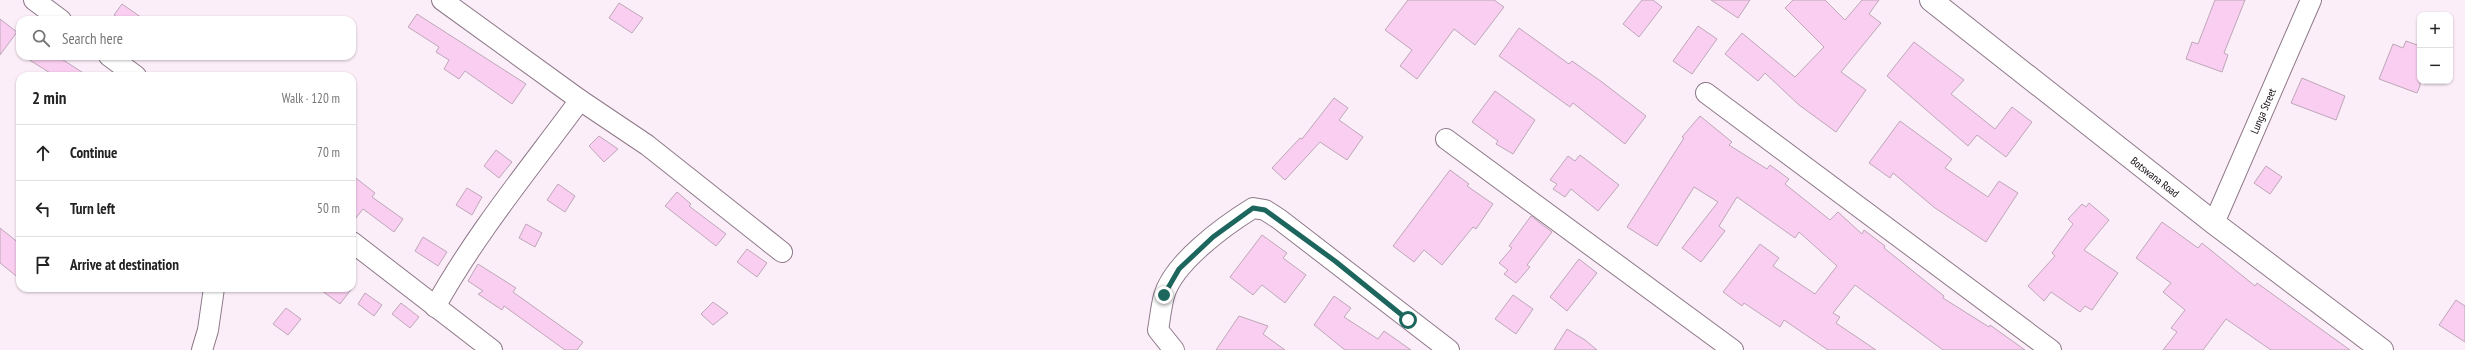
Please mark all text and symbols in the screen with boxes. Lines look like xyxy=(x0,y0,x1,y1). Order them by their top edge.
map controls xyxy=(2417,12,2453,84)
button: + xyxy=(2417,12,2453,48)
search box xyxy=(16,16,356,60)
icon: search xyxy=(30,27,52,49)
text: Search here xyxy=(62,29,123,48)
button: − xyxy=(2417,48,2453,84)
street label: Lunga Street xyxy=(2247,86,2279,136)
text: 2 min xyxy=(32,87,66,109)
text: Walk · 120 m xyxy=(282,90,340,107)
icon: ahead xyxy=(32,142,54,164)
text: Continue xyxy=(70,143,117,162)
text: 70 m xyxy=(317,144,340,161)
street label: Botswana Road xyxy=(2128,154,2182,200)
icon: left xyxy=(32,198,54,220)
text: Turn left xyxy=(70,199,115,218)
text: 50 m xyxy=(317,200,340,217)
icon: arrive xyxy=(32,254,54,276)
text: Arrive at destination xyxy=(70,255,179,274)
route end xyxy=(1155,286,1173,304)
route start xyxy=(1399,311,1417,329)

